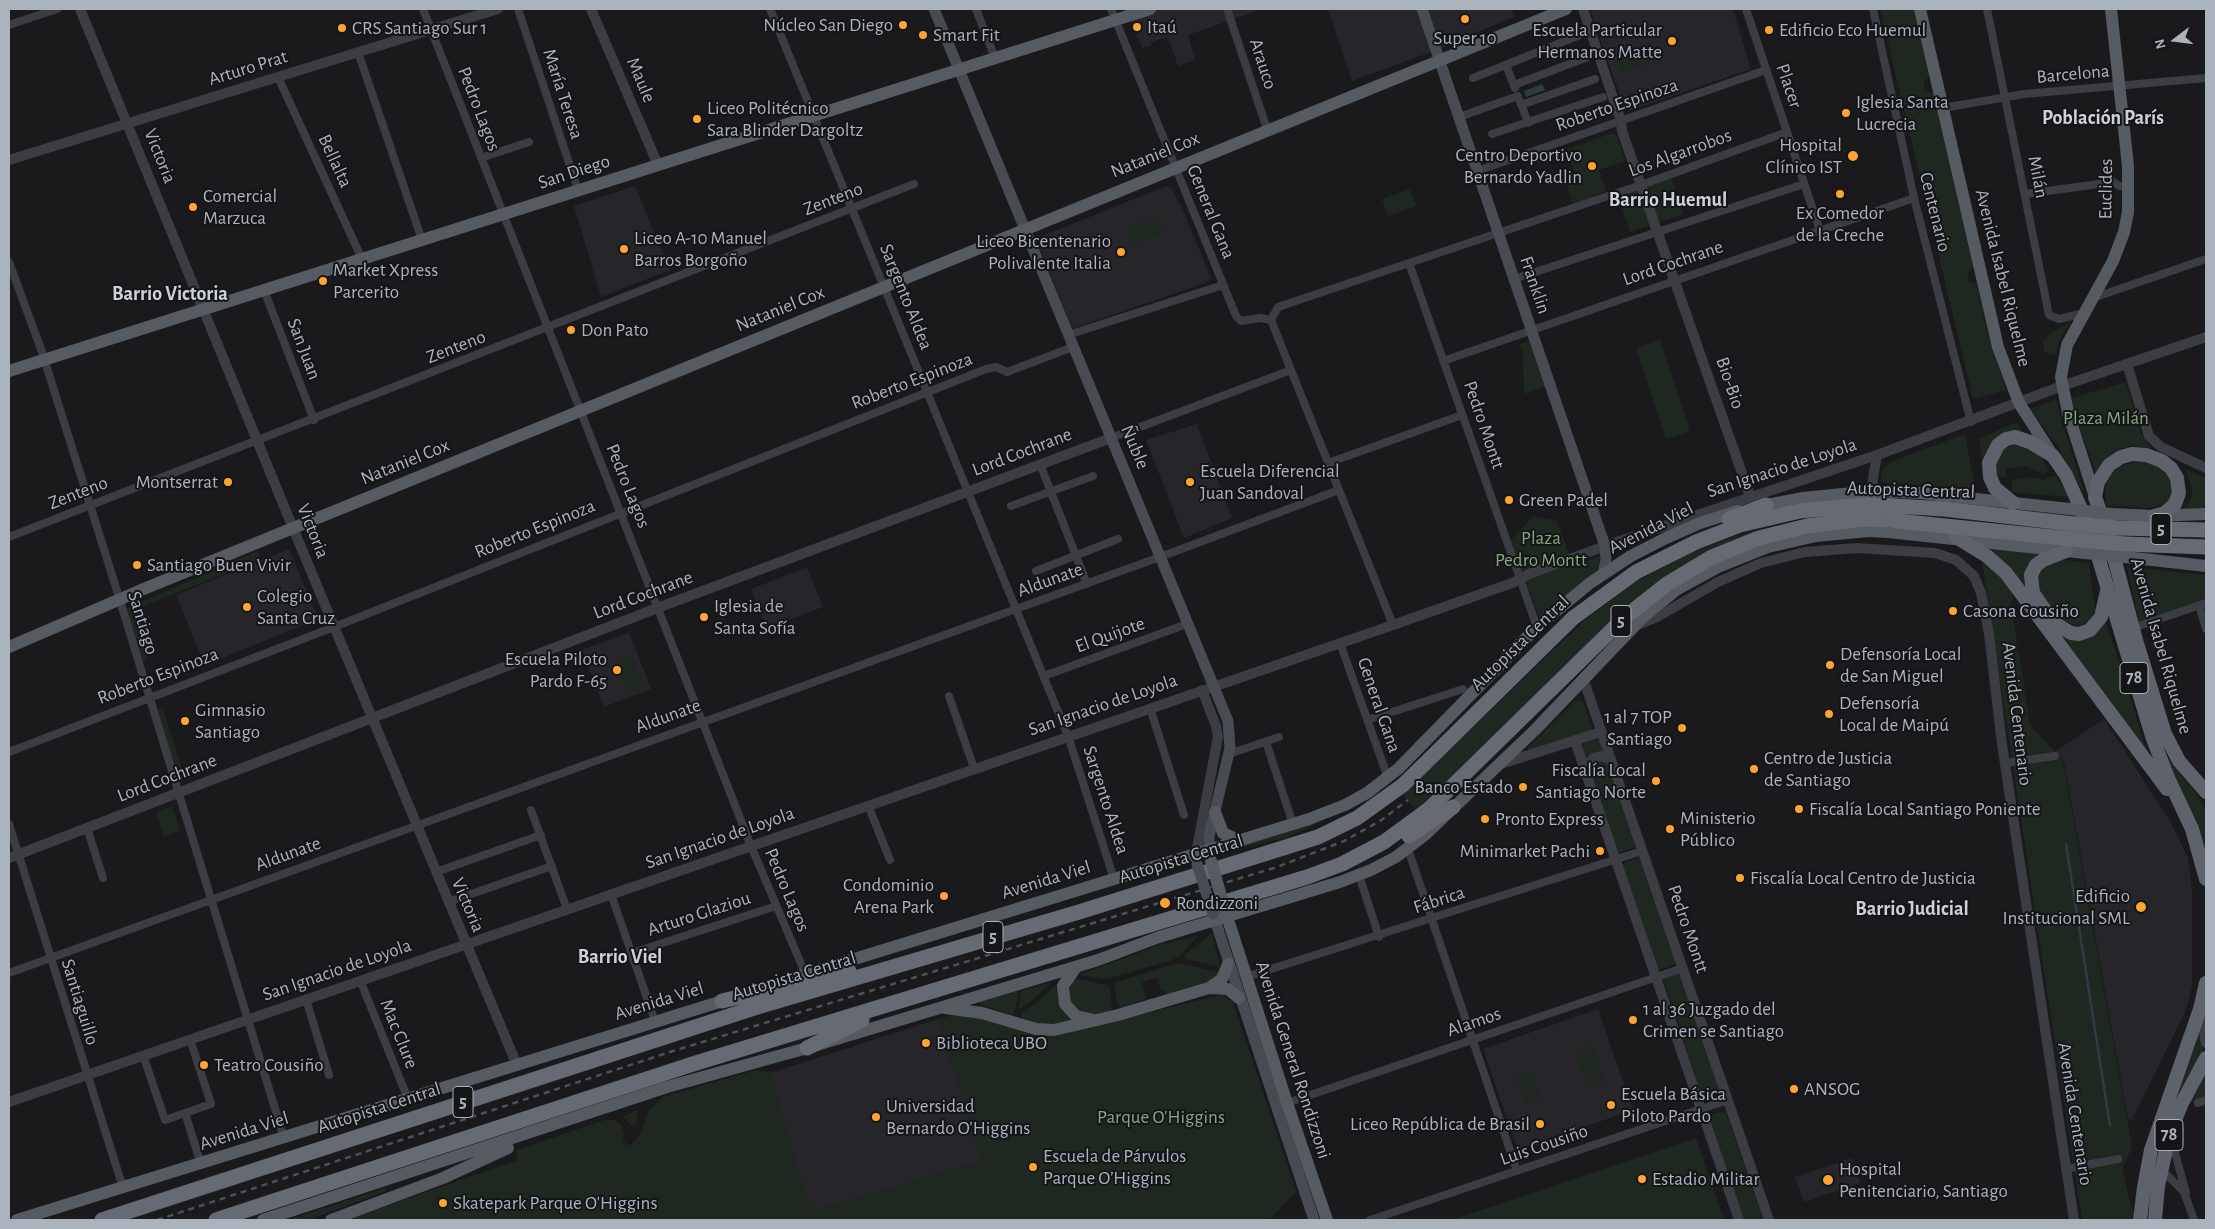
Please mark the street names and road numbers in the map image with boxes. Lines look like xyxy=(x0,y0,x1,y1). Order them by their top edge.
street label: Arauco xyxy=(1244,36,1282,92)
street label: Arturo Prat xyxy=(206,45,290,91)
street label: María Teresa xyxy=(538,46,588,142)
street label: Maule xyxy=(621,54,661,106)
street label: Barcelona xyxy=(2035,59,2111,89)
street label: Placer xyxy=(1771,61,1807,111)
street label: Pedro Lagos xyxy=(452,64,506,154)
street label: Roberto Espinoza xyxy=(1553,73,1681,137)
street label: Los Algarrobos xyxy=(1625,124,1735,182)
street label: Victoria xyxy=(139,125,181,187)
street label: Nataniel Cox xyxy=(1107,127,1203,183)
street label: Bellalta xyxy=(313,131,357,191)
street label: San Diego xyxy=(535,150,613,194)
street label: Milán xyxy=(2023,154,2053,200)
street label: Euclides xyxy=(2094,158,2118,220)
street label: General Gana xyxy=(1182,162,1240,262)
street label: Centenario xyxy=(1914,170,1956,254)
street label: Zenteno xyxy=(800,177,866,221)
street label: Avenida Isabel Riquelme xyxy=(1970,187,2036,369)
street label: Lord Cochrane xyxy=(1620,235,1726,291)
street label: Sargento Aldea xyxy=(874,241,938,353)
street label: Franklin xyxy=(1515,253,1555,317)
street label: Nataniel Cox xyxy=(732,281,828,337)
street label: San Juan xyxy=(282,315,326,383)
street label: Zenteno xyxy=(423,325,489,369)
street label: Roberto Espinoza xyxy=(848,347,976,415)
street label: Bio-Bio xyxy=(1711,354,1749,412)
street label: Pedro Montt xyxy=(1458,378,1510,472)
street label: Ñuble xyxy=(1116,422,1154,472)
street label: Lord Cochrane xyxy=(969,423,1075,481)
street label: San Ignacio de Loyola xyxy=(1704,433,1860,503)
street label: Nataniel Cox xyxy=(357,434,453,490)
street label: Pedro Lagos xyxy=(601,441,655,531)
street label: Zenteno xyxy=(45,471,111,515)
street label: Autopista Central xyxy=(1847,476,1975,504)
street label: Roberto Espinoza xyxy=(471,494,599,564)
street label: Avenida Viel xyxy=(1605,497,1697,559)
street label: Victoria xyxy=(292,500,334,562)
road number: 5 xyxy=(2151,514,2171,544)
street label: Avenida Isabel Riquelme xyxy=(2125,555,2197,737)
street label: Aldunate xyxy=(1014,558,1086,602)
street label: Lord Cochrane xyxy=(590,566,696,624)
street label: Santiago xyxy=(123,589,163,657)
street label: Autopista Central xyxy=(1466,590,1574,696)
road number: 5 xyxy=(1611,606,1631,636)
street label: El Quijote xyxy=(1072,612,1148,658)
street label: Avenida Centenario xyxy=(1997,641,2037,787)
street label: Roberto Espinoza xyxy=(94,642,222,710)
street label: General Gana xyxy=(1352,654,1406,756)
road number: 78 xyxy=(2120,662,2148,694)
street label: San Ignacio de Loyola xyxy=(1026,669,1180,741)
street label: Aldunate xyxy=(632,694,704,738)
street label: Sargento Aldea xyxy=(1078,743,1134,857)
street label: Lord Cochrane xyxy=(114,749,220,807)
street label: San Ignacio de Loyola xyxy=(643,802,797,874)
street label: Autopista Central xyxy=(1116,829,1246,889)
street label: Aldunate xyxy=(252,832,324,876)
street label: Pedro Lagos xyxy=(759,845,815,935)
street label: Avenida Viel xyxy=(999,856,1093,904)
street label: Victoria xyxy=(446,874,490,936)
street label: Fábrica xyxy=(1410,881,1468,919)
street label: Pedro Montt xyxy=(1662,882,1714,976)
street label: Arturo Glaziou xyxy=(645,887,753,941)
road number: 5 xyxy=(983,922,1003,952)
street label: San Ignacio de Loyola xyxy=(260,934,414,1006)
street label: Autopista Central xyxy=(729,946,859,1006)
street label: Santiaguillo xyxy=(56,956,104,1048)
street label: Avenida General Rondizzoni xyxy=(1250,958,1336,1162)
street label: Avenida Viel xyxy=(612,977,706,1025)
street label: Mac Clure xyxy=(375,996,423,1072)
street label: Alamos xyxy=(1444,1002,1504,1042)
street label: Avenida Centenario xyxy=(2052,1041,2098,1187)
street label: Autopista Central xyxy=(314,1077,444,1139)
road number: 5 xyxy=(453,1086,473,1118)
street label: Avenida Viel xyxy=(197,1107,291,1155)
street label: Luis Cousiño xyxy=(1497,1119,1591,1171)
road number: 78 xyxy=(2155,1120,2183,1150)

